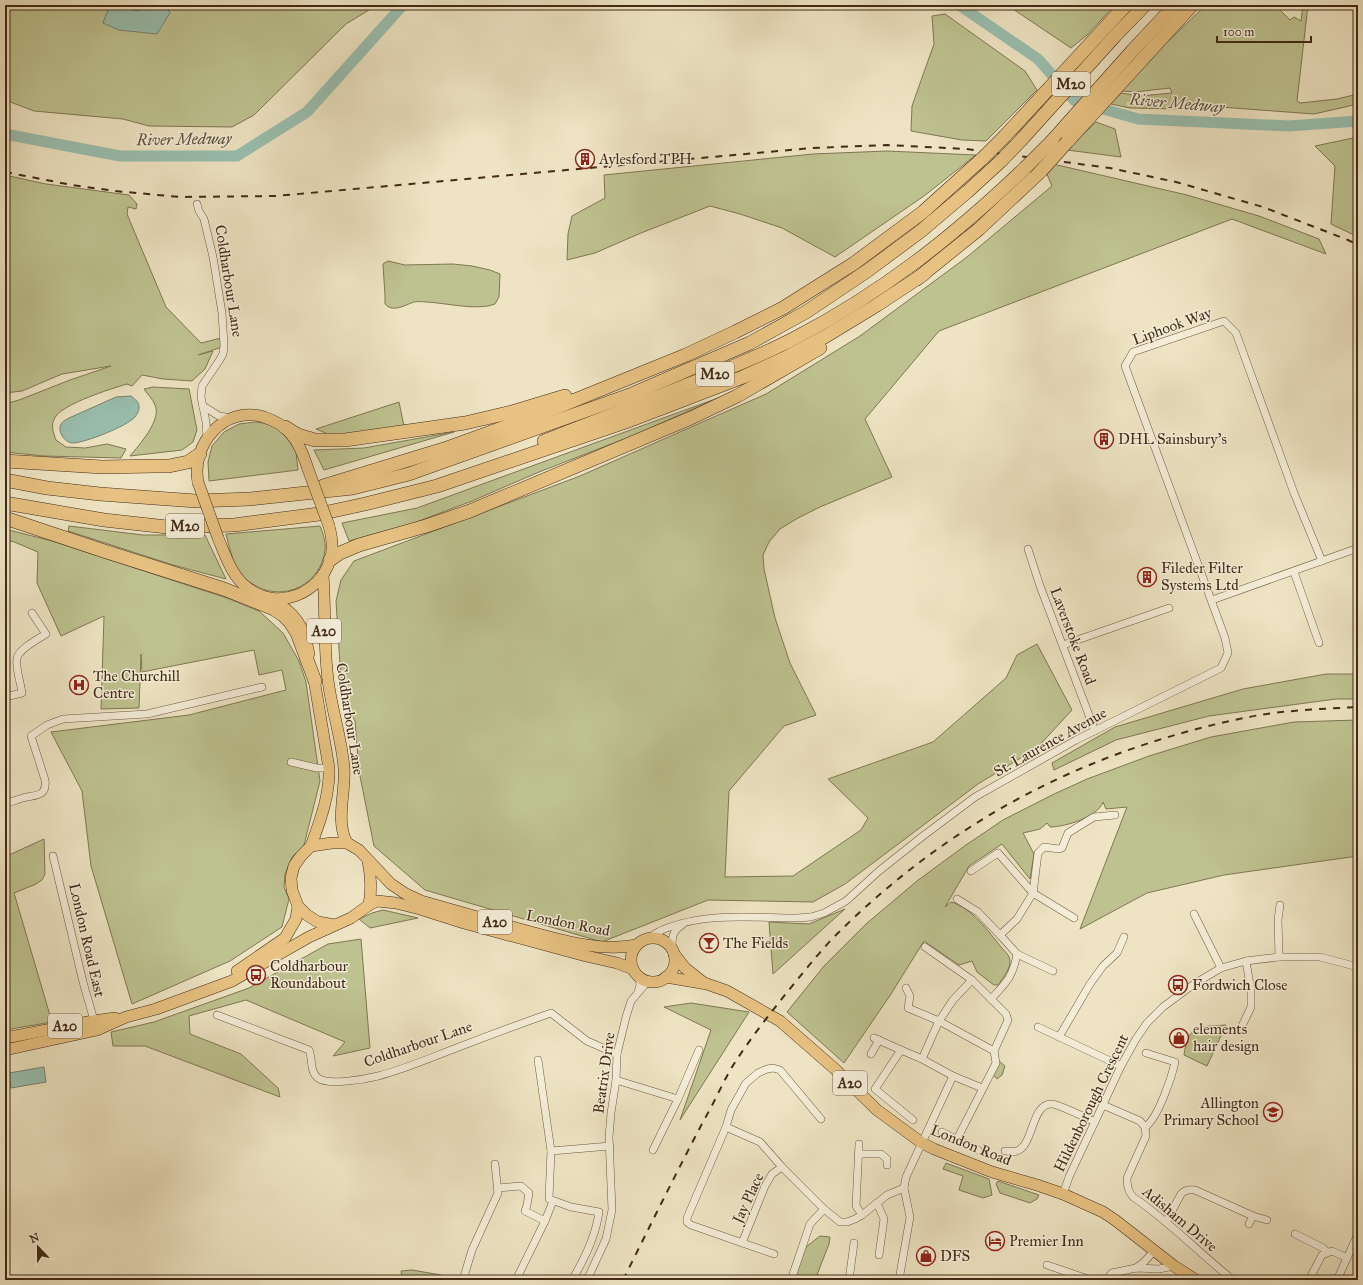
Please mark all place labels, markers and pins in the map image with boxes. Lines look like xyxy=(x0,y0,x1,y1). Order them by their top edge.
building icon: Aylesford TPH xyxy=(574,148,596,170)
place label: Aylesford TPH xyxy=(598,150,692,168)
building icon: DHL Sainsbury's xyxy=(1093,428,1115,450)
place label: DHL Sainsbury's xyxy=(1118,430,1227,448)
place label: Fileder Filter Systems Ltd xyxy=(1161,559,1243,594)
building icon: Fileder Filter Systems Ltd xyxy=(1136,566,1158,588)
place label: The Churchill Centre xyxy=(93,667,181,702)
hospital icon: The Churchill Centre xyxy=(68,674,90,696)
bar icon: The Fields xyxy=(698,932,720,954)
place label: The Fields xyxy=(723,934,788,952)
place label: Coldharbour Roundabout xyxy=(270,957,349,992)
bus stop icon: Coldharbour Roundabout xyxy=(245,964,267,986)
bus stop icon: Fordwich Close xyxy=(1167,974,1189,996)
place label: Fordwich Close xyxy=(1192,976,1288,994)
place label: elements hair design xyxy=(1193,1020,1259,1055)
shop icon: elements hair design xyxy=(1168,1027,1190,1049)
place label: Allington Primary School xyxy=(1163,1094,1260,1129)
school or university icon: Allington Primary School xyxy=(1262,1101,1284,1123)
hotel icon: Premier Inn xyxy=(984,1230,1006,1252)
place label: Premier Inn xyxy=(1009,1232,1084,1250)
shop icon: DFS xyxy=(915,1245,937,1267)
place label: DFS xyxy=(940,1247,970,1265)

